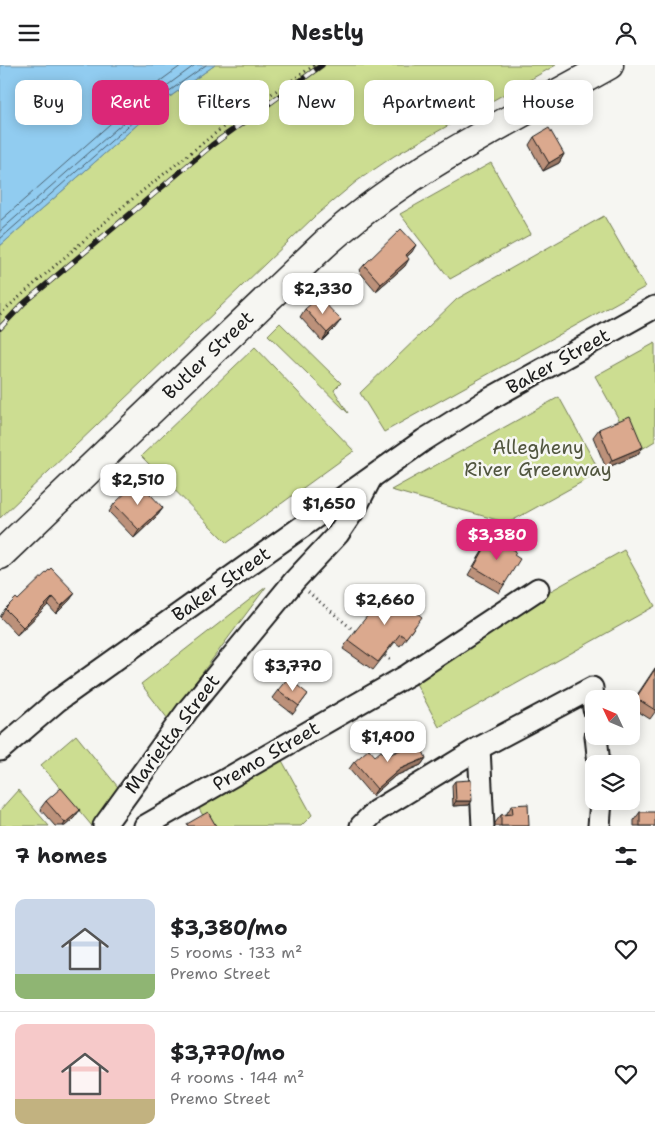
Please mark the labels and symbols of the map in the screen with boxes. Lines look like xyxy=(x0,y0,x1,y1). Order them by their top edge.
pin: $2,330 xyxy=(282,273,364,315)
street label: Butler Street xyxy=(157,305,259,405)
street label: Baker Street xyxy=(502,322,614,400)
park label: Allegheny River Greenway xyxy=(464,435,612,482)
pin: $2,510 xyxy=(97,463,179,506)
pin: $1,650 xyxy=(288,487,370,530)
pin: $3,380 xyxy=(456,519,538,561)
street label: Baker Street xyxy=(167,541,275,627)
pin: $2,660 xyxy=(344,583,426,626)
pin: $3,770 xyxy=(252,649,334,692)
street label: Marietta Street xyxy=(119,669,225,799)
north arrow xyxy=(585,690,640,745)
street label: Premo Street xyxy=(208,715,324,797)
pin: $1,400 xyxy=(347,721,429,763)

